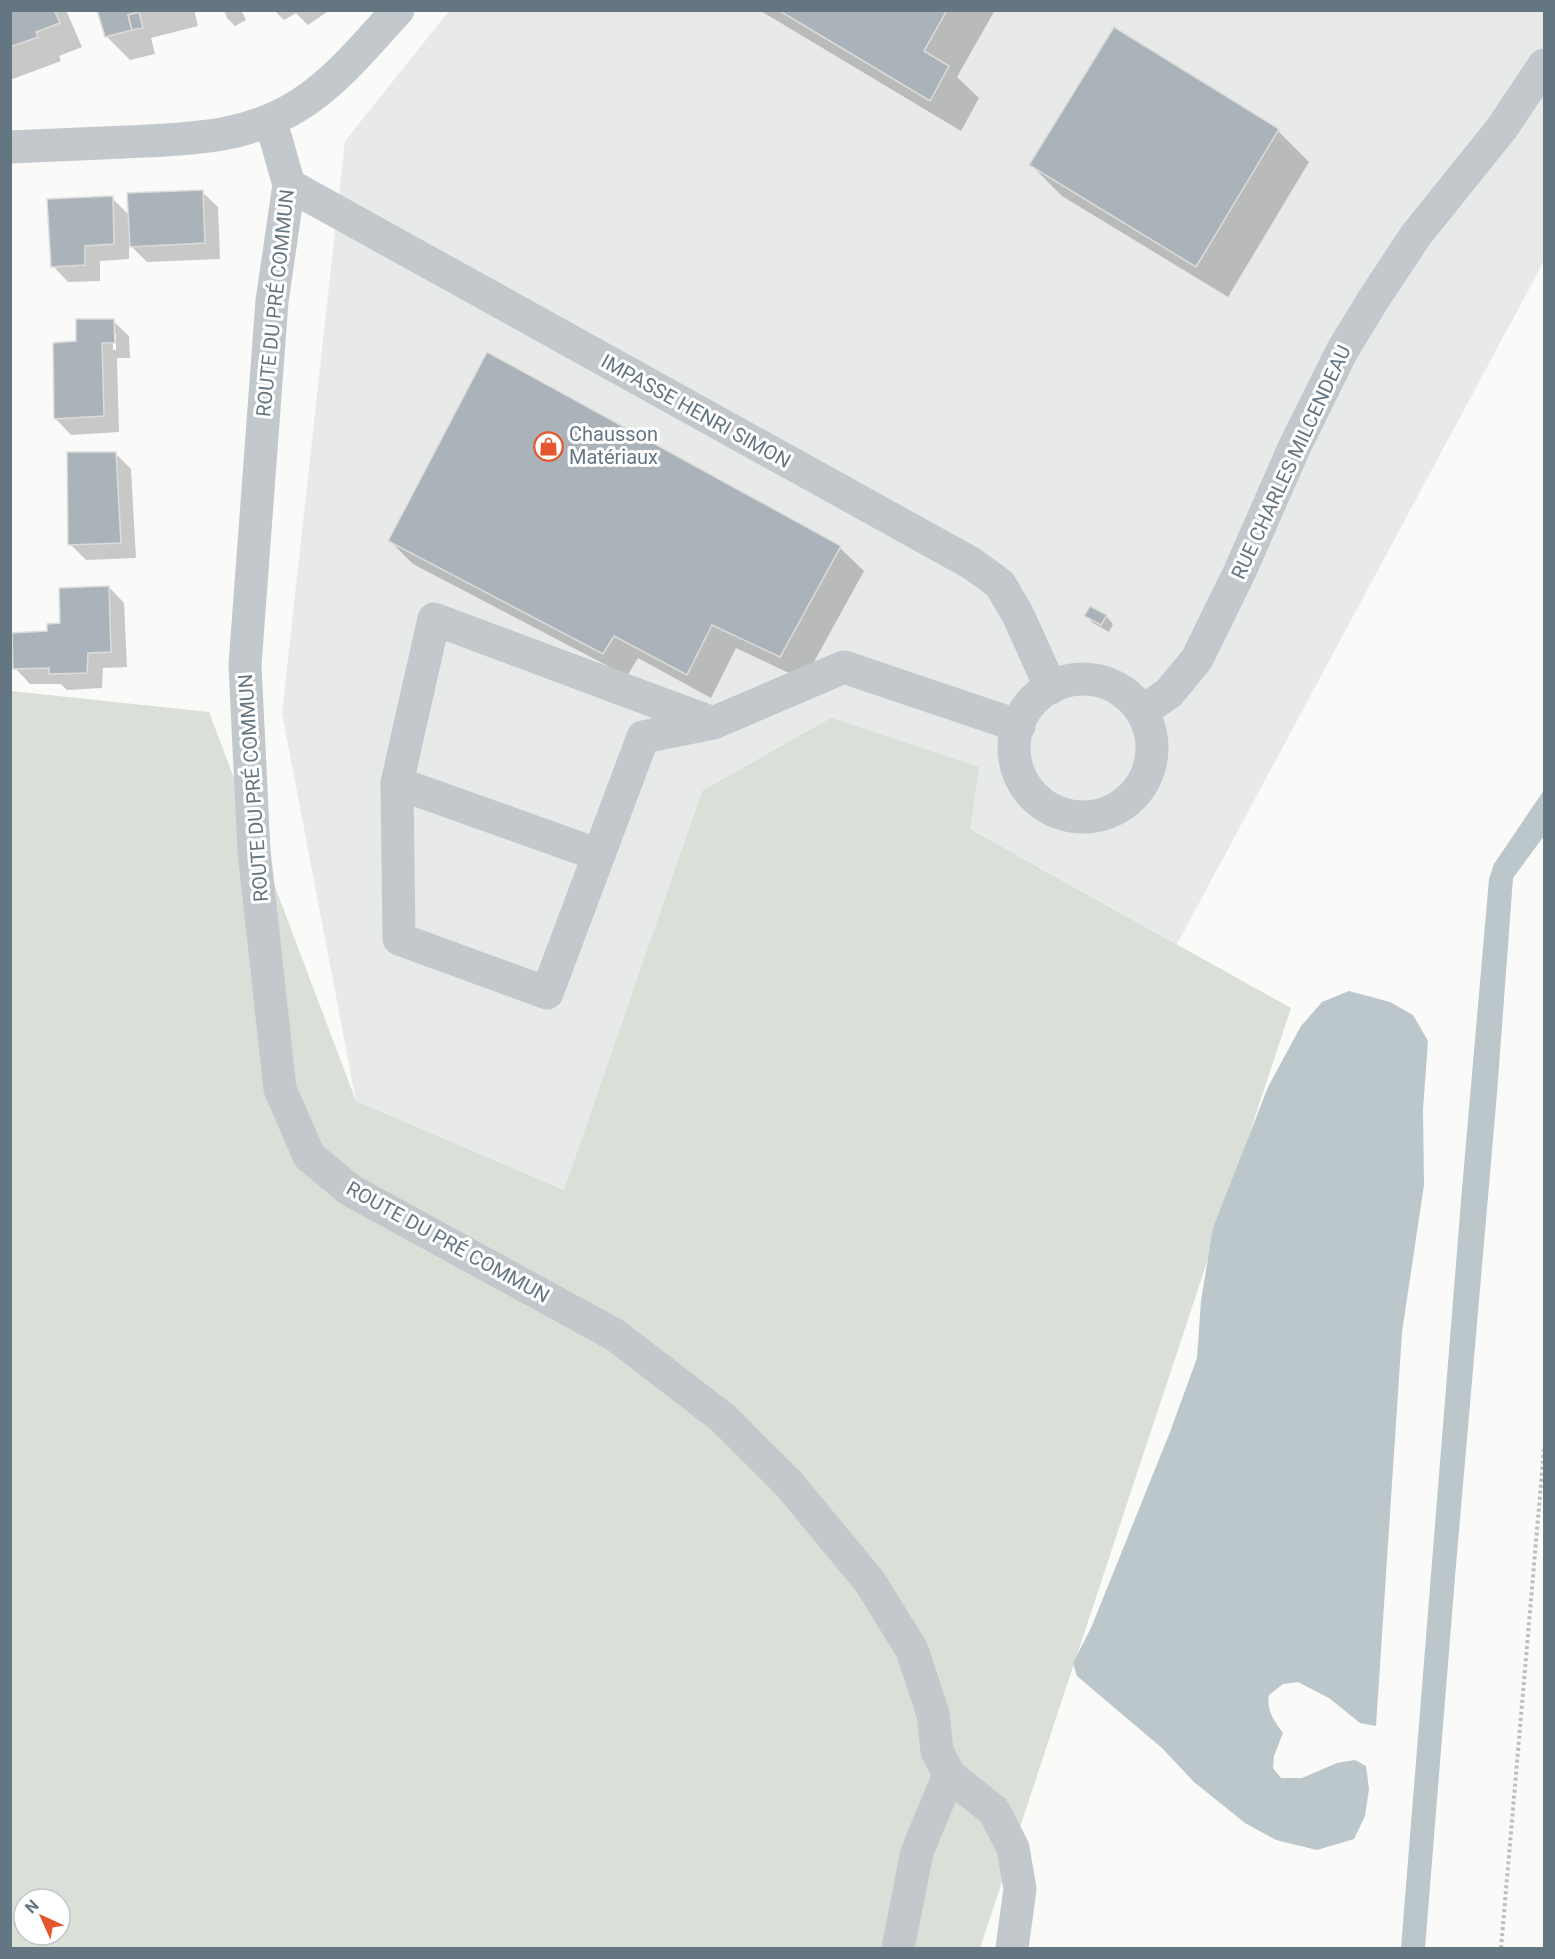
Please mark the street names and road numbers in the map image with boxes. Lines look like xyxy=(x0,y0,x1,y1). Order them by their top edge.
street label: ROUTE DU PRÉ COMMUN xyxy=(251,188,299,418)
street label: RUE CHARLES MILCENDEAU xyxy=(1226,341,1356,583)
street label: IMPASSE HENRI SIMON xyxy=(597,349,795,473)
street label: ROUTE DU PRÉ COMMUN xyxy=(233,673,273,903)
street label: ROUTE DU PRÉ COMMUN xyxy=(342,1176,554,1308)

